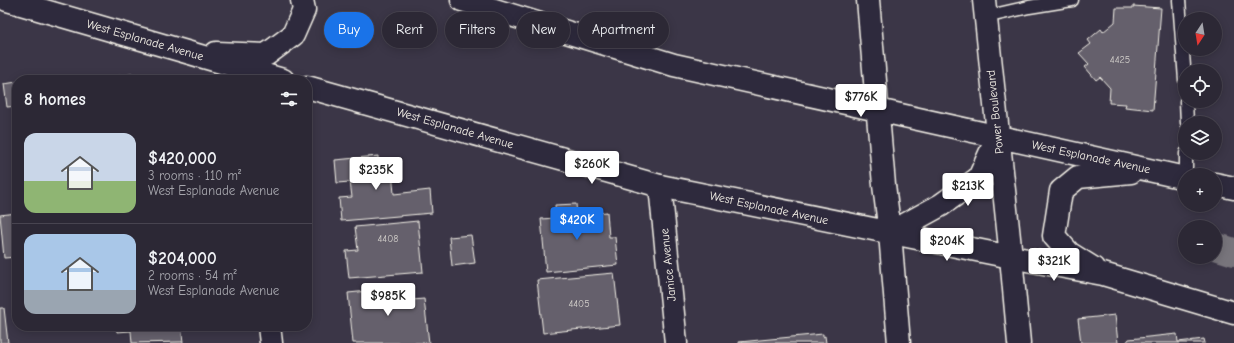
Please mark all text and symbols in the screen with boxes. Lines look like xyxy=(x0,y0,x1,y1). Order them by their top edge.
chip: Buy xyxy=(324,12,374,48)
chip: Rent xyxy=(382,12,437,48)
chip: Filters xyxy=(445,12,509,48)
chip: New xyxy=(517,12,570,48)
chip: Apartment xyxy=(578,12,669,48)
north arrow xyxy=(1178,12,1222,56)
map controls xyxy=(1178,12,1222,264)
street label: West Esplanade Avenue xyxy=(85,17,205,63)
house number: 4425 xyxy=(1110,54,1130,66)
button: locate xyxy=(1178,64,1222,108)
street label: Power Boulevard xyxy=(984,69,1006,155)
pin: $776K xyxy=(833,84,889,118)
icon: filters xyxy=(278,88,300,110)
text: $776K xyxy=(844,89,878,104)
text: 8 homes xyxy=(24,90,86,109)
street label: West Esplanade Avenue xyxy=(395,105,515,151)
button: layers xyxy=(1178,116,1222,160)
street label: West Esplanade Avenue xyxy=(1030,138,1152,176)
icon: home xyxy=(56,149,104,197)
text: $420,000 xyxy=(148,149,217,168)
pin: $260K xyxy=(564,151,620,185)
text: $260K xyxy=(574,156,610,171)
pin: $235K xyxy=(348,157,404,191)
text: $235K xyxy=(359,162,393,177)
text: 3 rooms · 110 m² xyxy=(148,168,241,183)
button: + xyxy=(1178,168,1222,212)
pin: $213K xyxy=(940,173,996,207)
text: $213K xyxy=(951,178,985,193)
text: West Esplanade Avenue xyxy=(148,183,279,198)
street label: West Esplanade Avenue xyxy=(708,189,830,227)
pin: $420K xyxy=(549,207,605,241)
text: $420K xyxy=(559,212,595,227)
button: − xyxy=(1178,220,1222,264)
street label: Janice Avenue xyxy=(657,228,679,302)
pin: $204K xyxy=(919,228,975,262)
house number: 4408 xyxy=(378,233,398,245)
text: $204K xyxy=(929,233,965,248)
pin: $321K xyxy=(1026,248,1082,282)
text: $204,000 xyxy=(148,249,217,268)
icon: home xyxy=(56,250,104,298)
text: $321K xyxy=(1037,253,1071,268)
text: 2 rooms · 54 m² xyxy=(148,268,237,283)
text: West Esplanade Avenue xyxy=(148,283,279,298)
pin: $985K xyxy=(360,283,416,317)
text: $985K xyxy=(370,288,406,303)
house number: 4405 xyxy=(568,298,590,310)

